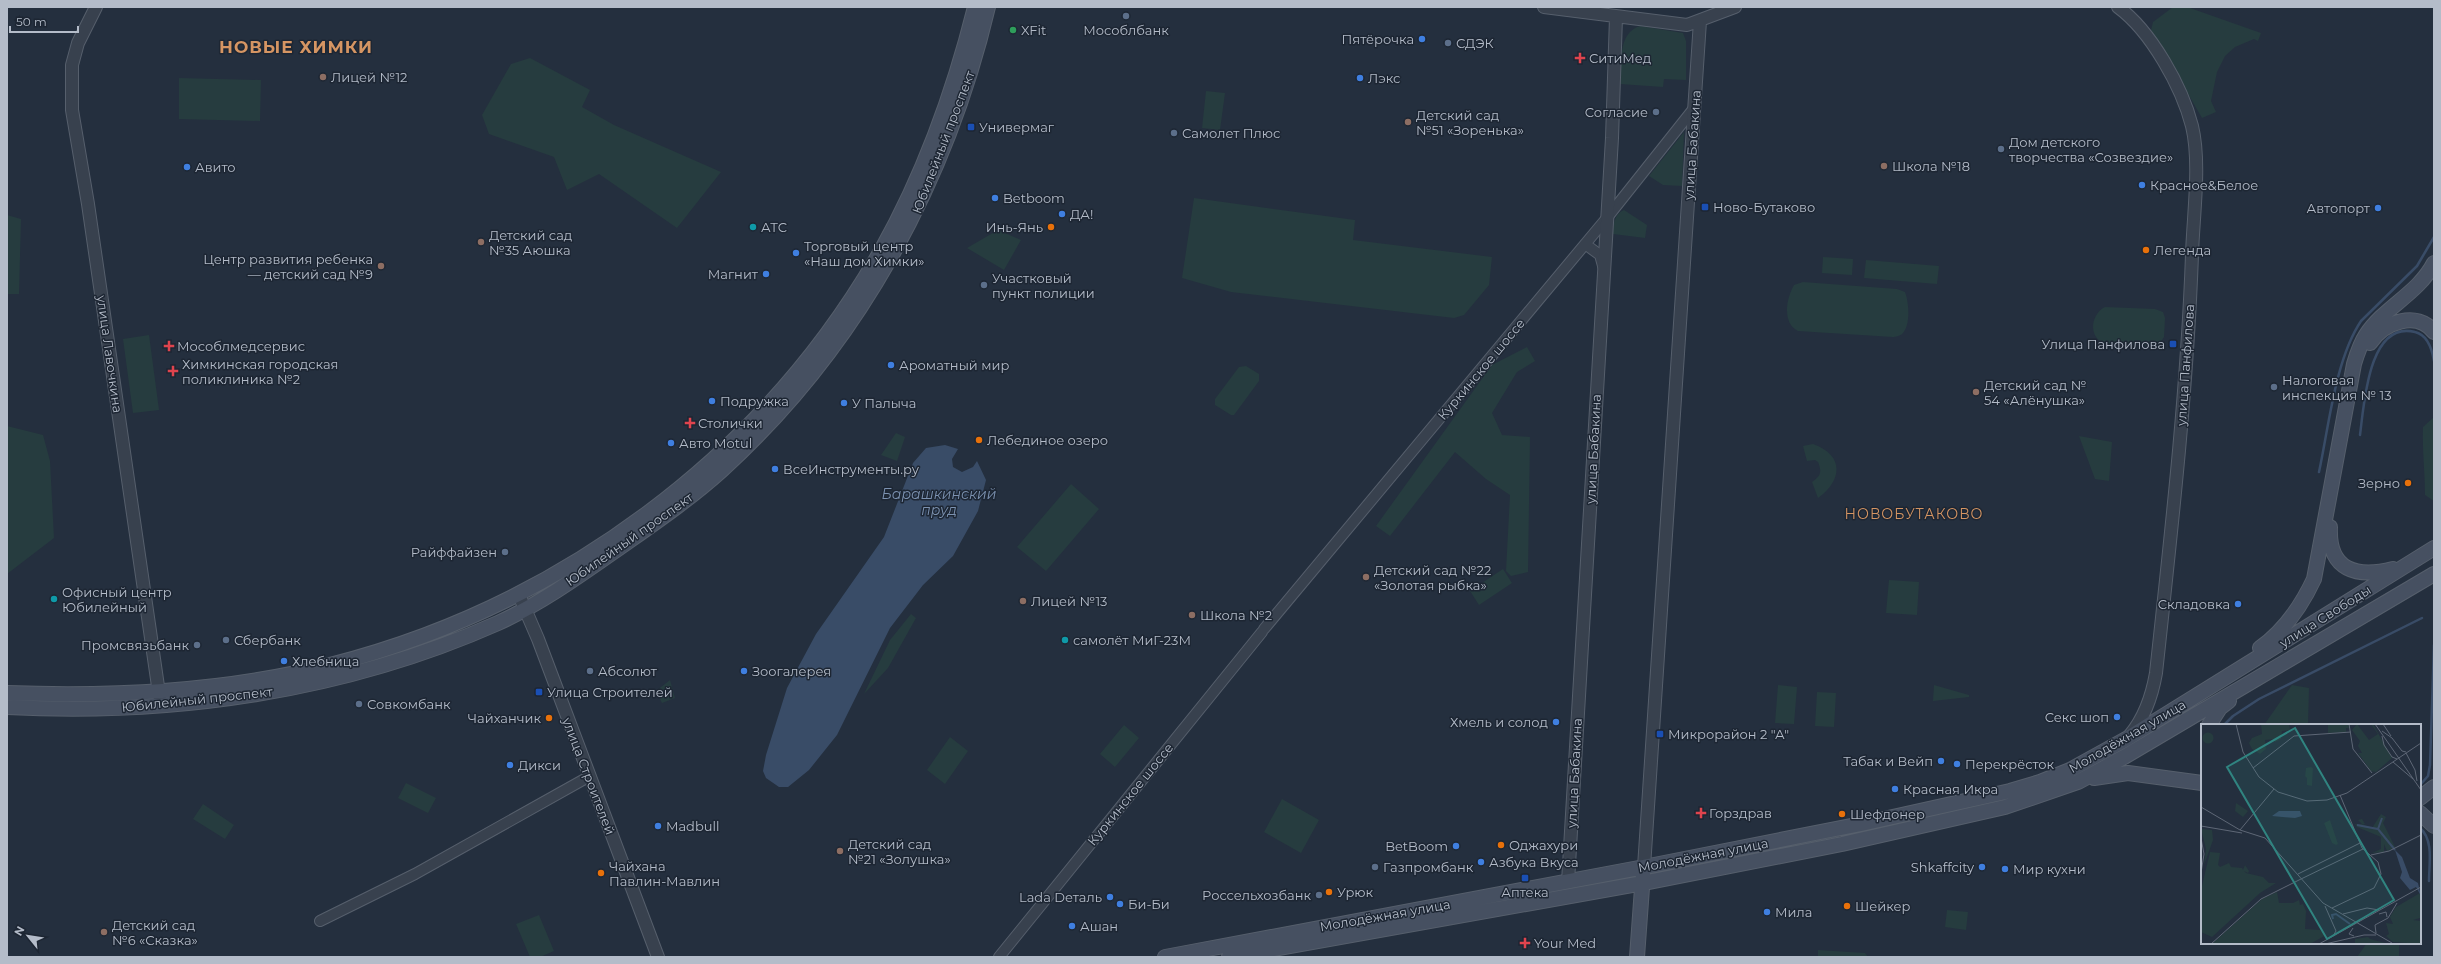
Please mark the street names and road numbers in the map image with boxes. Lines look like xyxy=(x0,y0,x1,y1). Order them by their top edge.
street label: Юбилейный проспект xyxy=(908,67,978,216)
street label: улица Бабакина xyxy=(1680,90,1704,201)
street label: улица Лавочкина xyxy=(94,293,126,414)
street label: улица Панфилова xyxy=(2173,303,2197,428)
street label: Куркинское шоссе xyxy=(1434,315,1528,423)
street label: улица Бабакина xyxy=(1582,394,1604,505)
street label: Юбилейный проспект xyxy=(562,488,696,589)
street label: улица Свободы xyxy=(2275,581,2374,651)
street label: Юбилейный проспект xyxy=(121,683,274,715)
street label: Молодёжная улица xyxy=(2066,696,2188,776)
street label: улица Строителей xyxy=(559,714,619,837)
street label: улица Бабакина xyxy=(1563,718,1585,829)
street label: Куркинское шоссе xyxy=(1084,739,1176,849)
street label: Молодёжная улица xyxy=(1636,835,1770,875)
street label: Молодёжная улица xyxy=(1318,896,1452,934)

